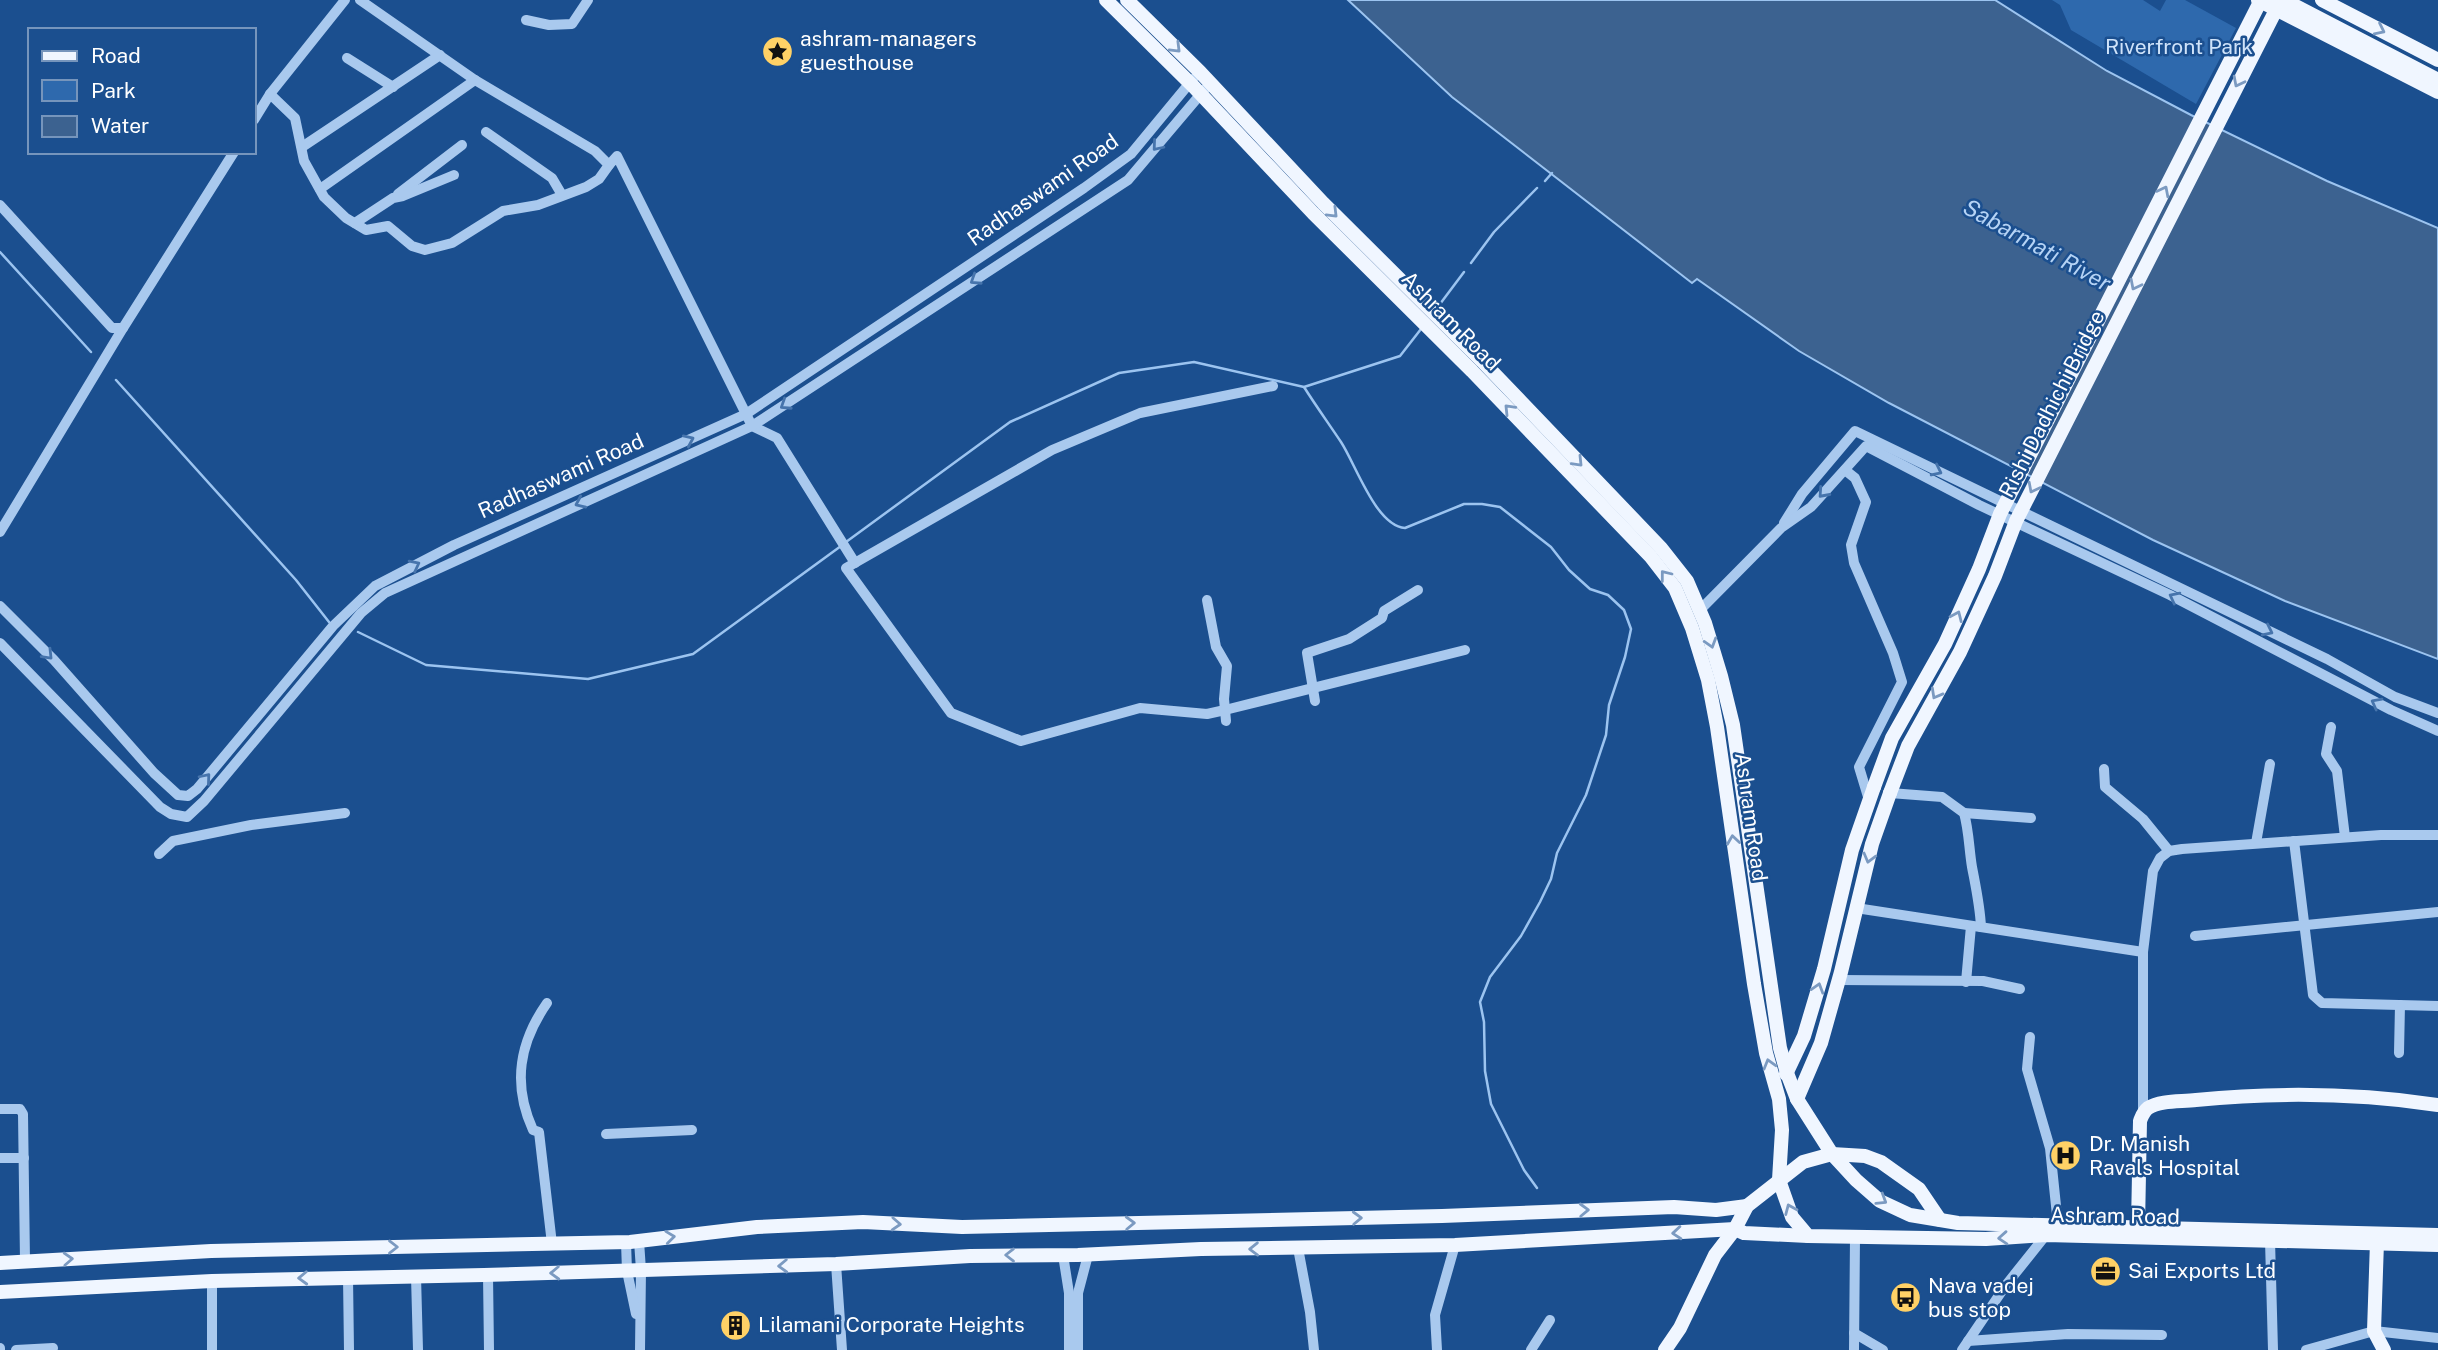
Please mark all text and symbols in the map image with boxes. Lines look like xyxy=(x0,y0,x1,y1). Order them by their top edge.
one-way arrow xyxy=(2373,22,2385,36)
place label: ashram-managers guesthouse xyxy=(800,26,977,75)
legend xyxy=(28,28,256,154)
place icon: ashram-managers guesthouse xyxy=(760,34,794,68)
park label: Riverfront Park xyxy=(2105,34,2253,59)
one-way arrow xyxy=(1168,39,1181,52)
text: Road xyxy=(91,43,141,68)
one-way arrow xyxy=(2233,75,2247,88)
text: Park xyxy=(91,78,136,103)
text: Water xyxy=(91,113,149,138)
street label: Radhaswami Road xyxy=(962,128,1123,251)
one-way arrow xyxy=(1153,138,1165,151)
one-way arrow xyxy=(2155,186,2169,198)
water label: Sabarmati River xyxy=(1959,193,2116,296)
one-way arrow xyxy=(1324,204,1337,217)
street label: Ashram Road xyxy=(1397,266,1506,375)
one-way arrow xyxy=(970,272,983,285)
one-way arrow xyxy=(2130,278,2144,290)
street label: Rishi Dadhichi Bridge xyxy=(1993,306,2110,502)
one-way arrow xyxy=(779,396,792,409)
one-way arrow xyxy=(1504,405,1517,418)
street label: Radhaswami Road xyxy=(474,428,647,523)
one-way arrow xyxy=(681,434,694,448)
one-way arrow xyxy=(1570,454,1583,467)
one-way arrow xyxy=(1930,463,1942,477)
one-way arrow xyxy=(2027,481,2041,493)
one-way arrow xyxy=(1819,485,1832,498)
one-way arrow xyxy=(575,495,587,509)
one-way arrow xyxy=(408,560,420,574)
one-way arrow xyxy=(1660,570,1673,583)
one-way arrow xyxy=(2169,592,2181,606)
one-way arrow xyxy=(1949,611,1963,623)
one-way arrow xyxy=(2261,622,2273,636)
one-way arrow xyxy=(1702,636,1717,648)
one-way arrow xyxy=(40,646,53,659)
one-way arrow xyxy=(1931,687,1944,700)
one-way arrow xyxy=(2371,697,2383,711)
street label: Ashram Road xyxy=(1730,751,1773,883)
one-way arrow xyxy=(198,774,211,786)
one-way arrow xyxy=(1726,834,1741,846)
one-way arrow xyxy=(1863,852,1877,864)
one-way arrow xyxy=(1809,983,1824,995)
one-way arrow xyxy=(1763,1059,1778,1071)
place label: Dr. Manish Ravals Hospital xyxy=(2089,1131,2240,1180)
hospital icon: Dr. Manish Ravals Hospital xyxy=(2049,1139,2083,1173)
one-way arrow xyxy=(1874,1192,1887,1205)
street label: Ashram Road xyxy=(2050,1202,2180,1229)
one-way arrow xyxy=(1579,1203,1590,1218)
one-way arrow xyxy=(1784,1204,1798,1216)
one-way arrow xyxy=(1352,1211,1363,1226)
one-way arrow xyxy=(1124,1215,1135,1230)
one-way arrow xyxy=(891,1216,902,1231)
one-way arrow xyxy=(1671,1225,1682,1240)
one-way arrow xyxy=(664,1230,675,1245)
one-way arrow xyxy=(1997,1230,2008,1245)
one-way arrow xyxy=(388,1239,399,1254)
one-way arrow xyxy=(1248,1241,1258,1257)
one-way arrow xyxy=(1004,1248,1015,1263)
one-way arrow xyxy=(63,1252,74,1267)
office icon: Sai Exports Ltd xyxy=(2088,1254,2122,1288)
one-way arrow xyxy=(777,1258,788,1274)
place label: Sai Exports Ltd xyxy=(2128,1258,2276,1283)
one-way arrow xyxy=(550,1266,561,1281)
one-way arrow xyxy=(298,1270,308,1286)
place label: Nava vadej bus stop xyxy=(1928,1273,2034,1322)
bus stop icon: Nava vadej bus stop xyxy=(1888,1281,1922,1315)
building icon: Lilamani Corporate Heights xyxy=(718,1308,752,1342)
place label: Lilamani Corporate Heights xyxy=(758,1312,1025,1337)

